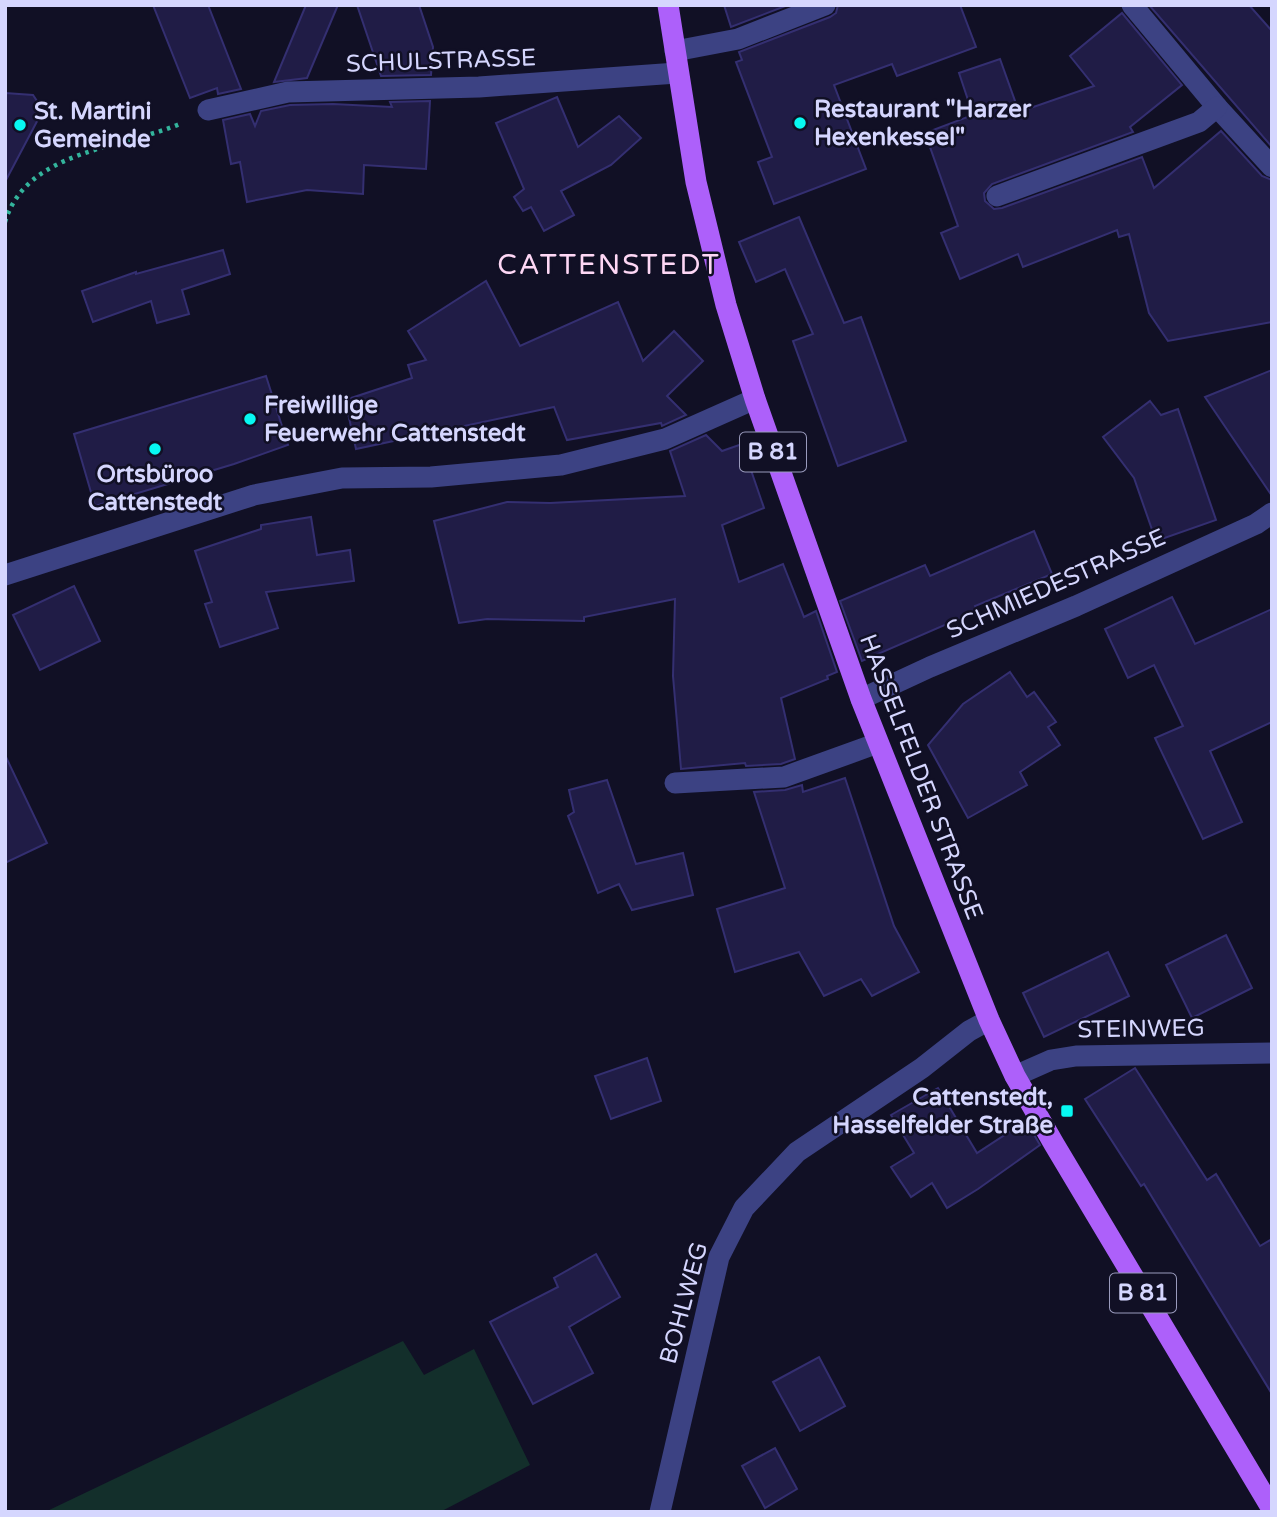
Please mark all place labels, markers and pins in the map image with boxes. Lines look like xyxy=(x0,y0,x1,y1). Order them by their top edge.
place label: Restaurant "Harzer Hexenkessel" xyxy=(814,95,1032,152)
place label: St. Martini Gemeinde xyxy=(34,97,152,154)
marker: Restaurant "Harzer Hexenkessel" xyxy=(792,115,808,131)
marker: St. Martini Gemeinde xyxy=(12,117,28,133)
place label: Freiwillige Feuerwehr Cattenstedt xyxy=(264,391,526,448)
marker: Freiwillige Feuerwehr Cattenstedt xyxy=(242,411,258,427)
marker: Ortsbüroo Cattenstedt xyxy=(147,441,163,457)
place label: Ortsbüroo Cattenstedt xyxy=(88,460,223,517)
place label: Cattenstedt, Hasselfelder Straße xyxy=(832,1083,1053,1140)
marker: Cattenstedt, Hasselfelder Straße xyxy=(1059,1103,1075,1119)

